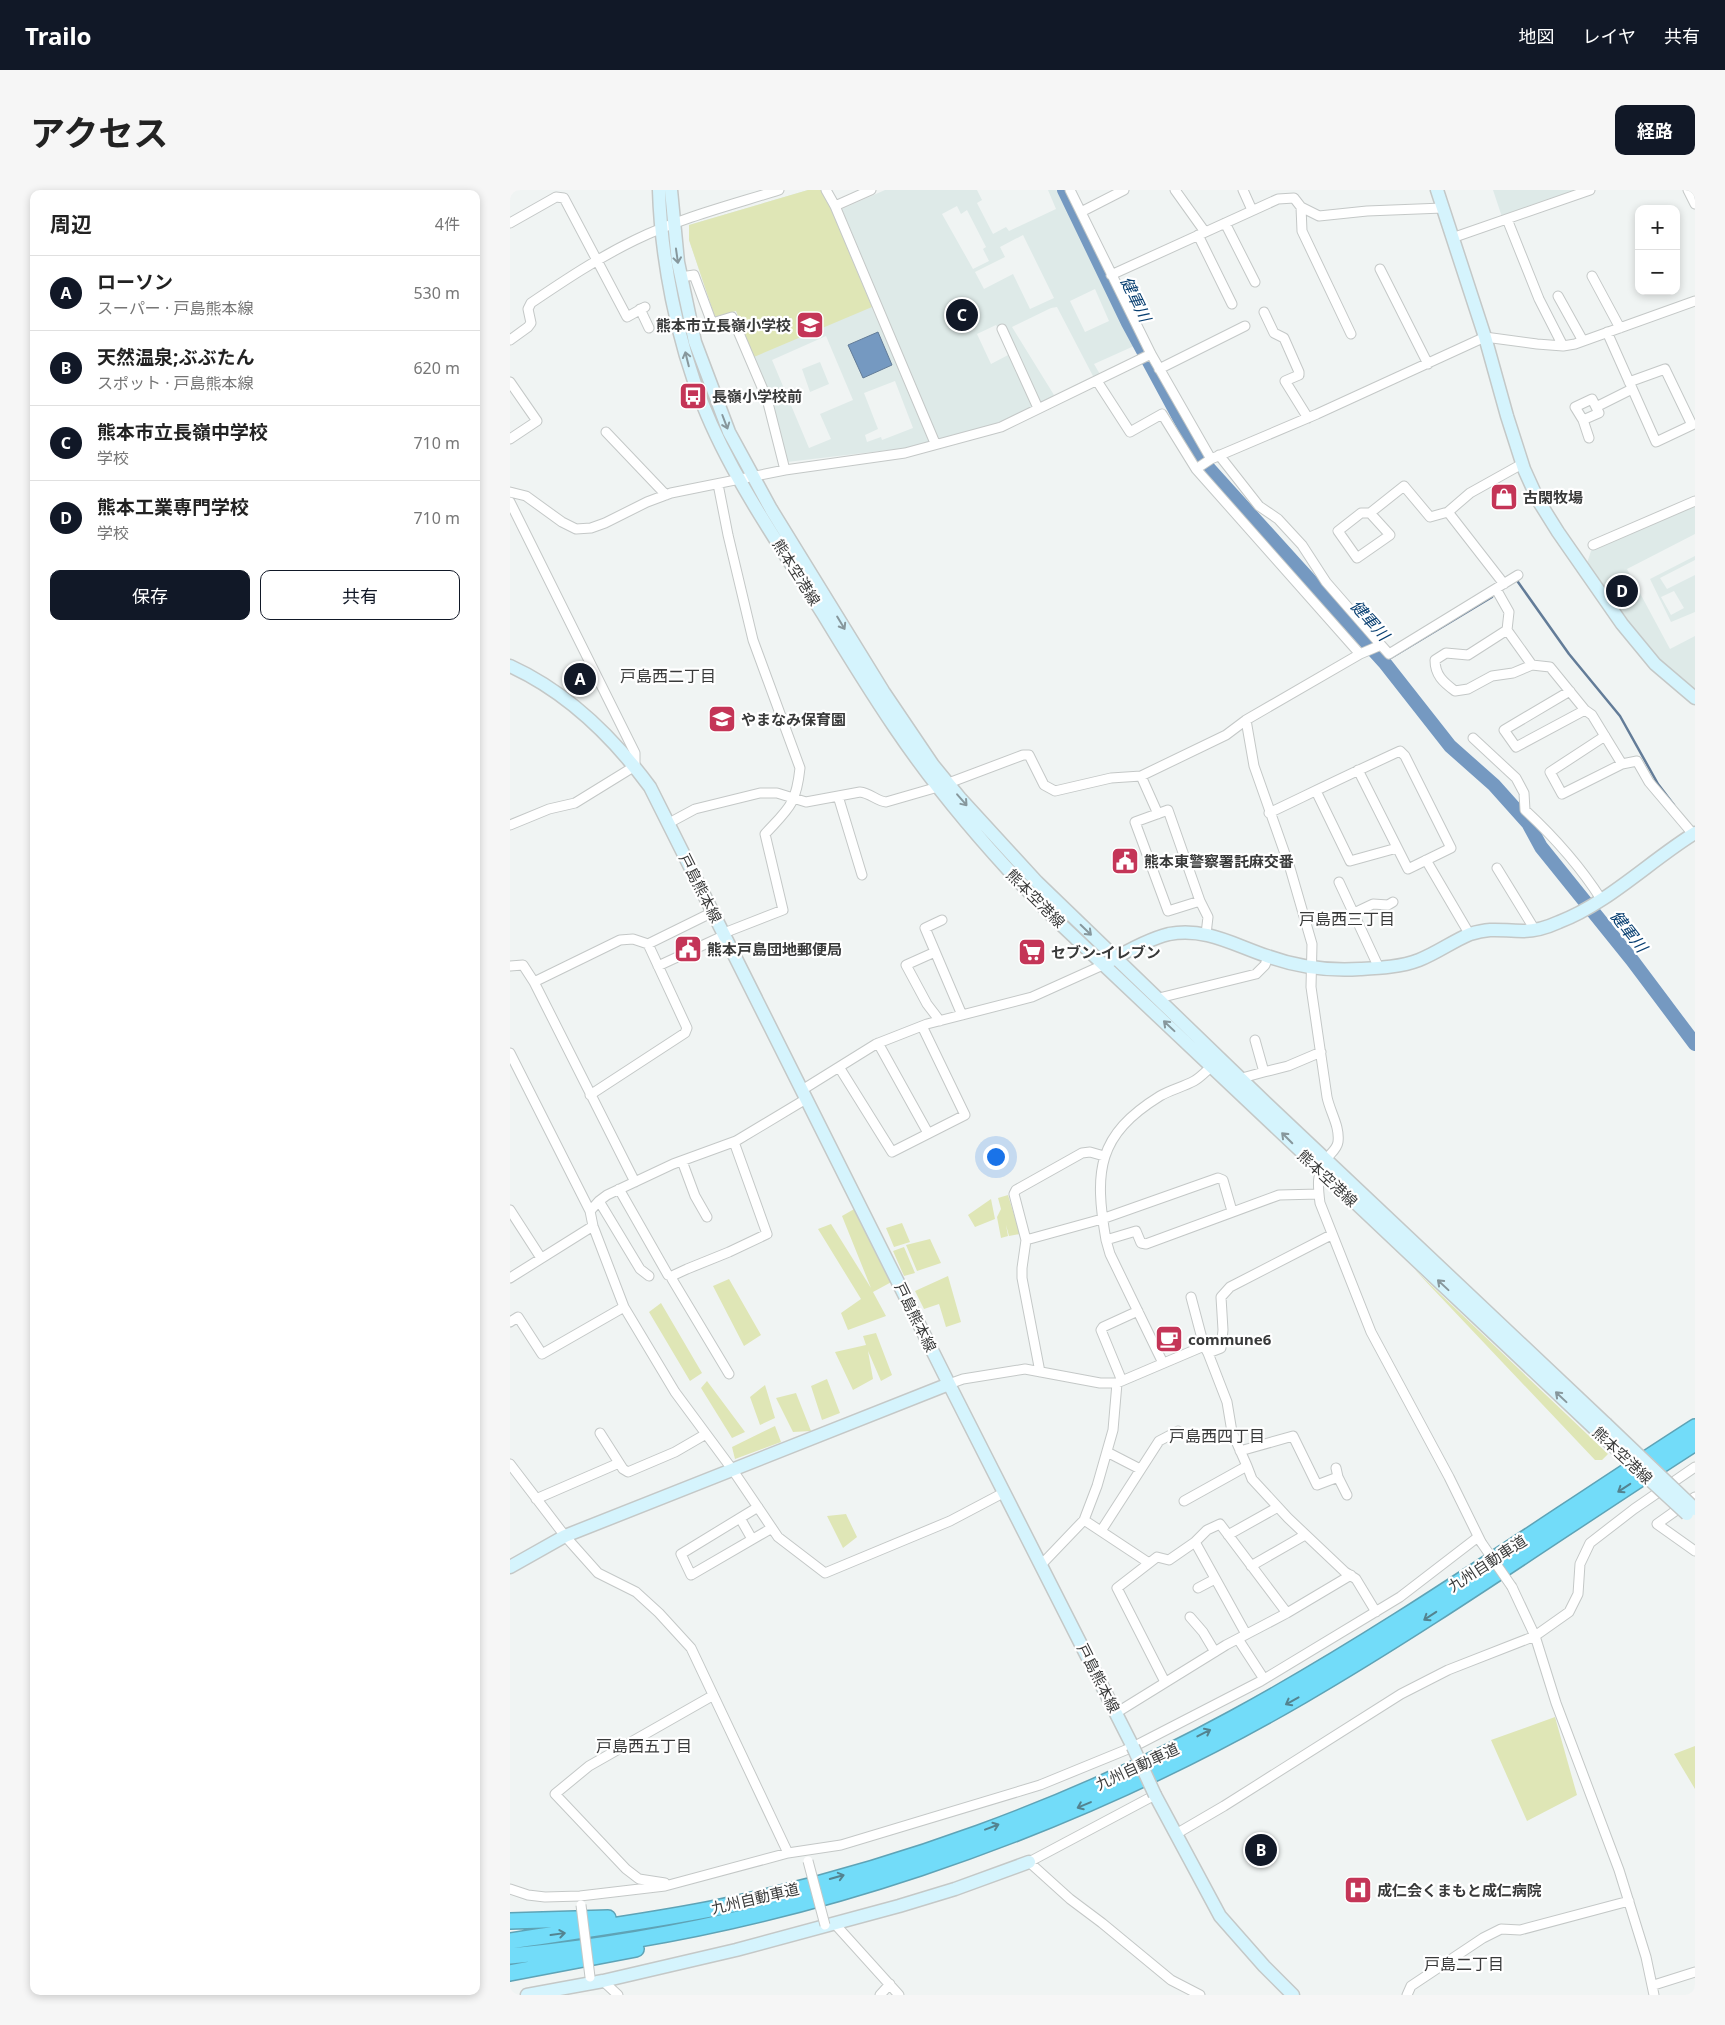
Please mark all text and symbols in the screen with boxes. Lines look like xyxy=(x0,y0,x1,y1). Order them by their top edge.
text: Trailo xyxy=(25,19,92,52)
text: 地図 xyxy=(1519,24,1555,48)
text: レイヤ xyxy=(1583,24,1636,48)
text: 共有 xyxy=(1664,24,1700,48)
button: 経路 xyxy=(1615,105,1695,155)
text: アクセス xyxy=(30,109,168,156)
map controls xyxy=(1635,205,1680,295)
button: + xyxy=(1635,205,1680,250)
text: 周辺 xyxy=(50,210,92,238)
text: 4件 xyxy=(435,213,460,235)
one-way arrow xyxy=(672,248,682,264)
button: − xyxy=(1635,250,1680,295)
text: ローソン xyxy=(97,269,173,295)
water label: 健軍川 xyxy=(1116,273,1157,327)
text: A xyxy=(60,282,72,304)
text: 530 m xyxy=(413,282,460,304)
pin: C xyxy=(946,296,978,334)
text: スーパー · 戸島熊本線 xyxy=(97,297,253,319)
school or university icon: 熊本市立長嶺小学校 xyxy=(795,310,825,340)
place label: 熊本市立長嶺小学校 xyxy=(656,315,791,335)
text: 天然温泉;ぶぶたん xyxy=(97,344,254,370)
one-way arrow xyxy=(682,351,691,367)
text: B xyxy=(61,357,71,379)
text: 620 m xyxy=(413,357,460,379)
text: スポット · 戸島熊本線 xyxy=(97,372,254,394)
bus stop icon: 長嶺小学校前 xyxy=(678,381,708,411)
place label: 長嶺小学校前 xyxy=(712,386,802,406)
one-way arrow xyxy=(722,414,731,429)
text: 熊本市立長嶺中学校 xyxy=(97,419,268,445)
text: C xyxy=(61,432,71,454)
text: 710 m xyxy=(413,432,460,454)
text: 学校 xyxy=(97,447,129,469)
shop icon: 古閑牧場 xyxy=(1489,482,1519,512)
place label: 古閑牧場 xyxy=(1523,487,1583,507)
text: 熊本工業専門学校 xyxy=(97,494,249,520)
text: D xyxy=(60,507,72,529)
text: 710 m xyxy=(413,507,460,529)
text: 学校 xyxy=(97,522,129,544)
street label: 熊本空港線 xyxy=(769,535,825,609)
button: 保存 xyxy=(50,570,250,620)
button: 共有 xyxy=(260,570,460,620)
pin: D xyxy=(1606,572,1638,610)
water label: 健軍川 xyxy=(1346,595,1396,647)
one-way arrow xyxy=(837,615,847,629)
pin: A xyxy=(564,660,596,698)
district label: 戸島西二丁目 xyxy=(620,665,716,687)
school or university icon: やまなみ保育園 xyxy=(707,704,737,734)
place label: やまなみ保育園 xyxy=(741,709,846,729)
one-way arrow xyxy=(957,794,968,807)
public building icon: 熊本東警察署託麻交番 xyxy=(1110,846,1140,876)
street label: 戸島熊本線 xyxy=(675,850,727,926)
place label: 熊本東警察署託麻交番 xyxy=(1144,851,1294,871)
street label: 熊本空港線 xyxy=(1002,864,1070,932)
water label: 健軍川 xyxy=(1606,905,1654,958)
district label: 戸島西三丁目 xyxy=(1299,908,1395,930)
one-way arrow xyxy=(1080,924,1093,936)
public building icon: 熊本戸島団地郵便局 xyxy=(673,934,703,964)
supermarket icon: セブン-イレブン xyxy=(1017,937,1047,967)
place label: 熊本戸島団地郵便局 xyxy=(707,939,842,959)
place label: セブン-イレブン xyxy=(1051,942,1161,962)
one-way arrow xyxy=(1162,1020,1175,1032)
one-way arrow xyxy=(1281,1132,1293,1144)
your location xyxy=(983,1144,1009,1170)
street label: 熊本空港線 xyxy=(1294,1145,1362,1211)
street label: 戸島熊本線 xyxy=(891,1279,941,1355)
one-way arrow xyxy=(1436,1279,1449,1291)
cafe icon: commune6 xyxy=(1154,1324,1184,1354)
place label: commune6 xyxy=(1188,1329,1272,1349)
one-way arrow xyxy=(1555,1391,1567,1403)
street label: 熊本空港線 xyxy=(1589,1422,1657,1488)
district label: 戸島西四丁目 xyxy=(1169,1425,1265,1447)
one-way arrow xyxy=(1618,1483,1632,1493)
street label: 九州自動車道 xyxy=(1444,1530,1530,1596)
one-way arrow xyxy=(1424,1612,1438,1622)
street label: 戸島熊本線 xyxy=(1073,1640,1125,1716)
one-way arrow xyxy=(1285,1697,1300,1707)
one-way arrow xyxy=(1196,1728,1211,1737)
district label: 戸島西五丁目 xyxy=(596,1735,692,1757)
street label: 九州自動車道 xyxy=(1092,1738,1182,1794)
one-way arrow xyxy=(1077,1801,1092,1810)
one-way arrow xyxy=(984,1822,999,1832)
pin: B xyxy=(1245,1831,1277,1869)
one-way arrow xyxy=(829,1872,845,1882)
hospital icon: 成仁会くまもと成仁病院 xyxy=(1343,1875,1373,1905)
street label: 九州自動車道 xyxy=(709,1878,801,1918)
place label: 成仁会くまもと成仁病院 xyxy=(1377,1880,1542,1900)
one-way arrow xyxy=(550,1929,566,1939)
district label: 戸島二丁目 xyxy=(1424,1953,1504,1975)

